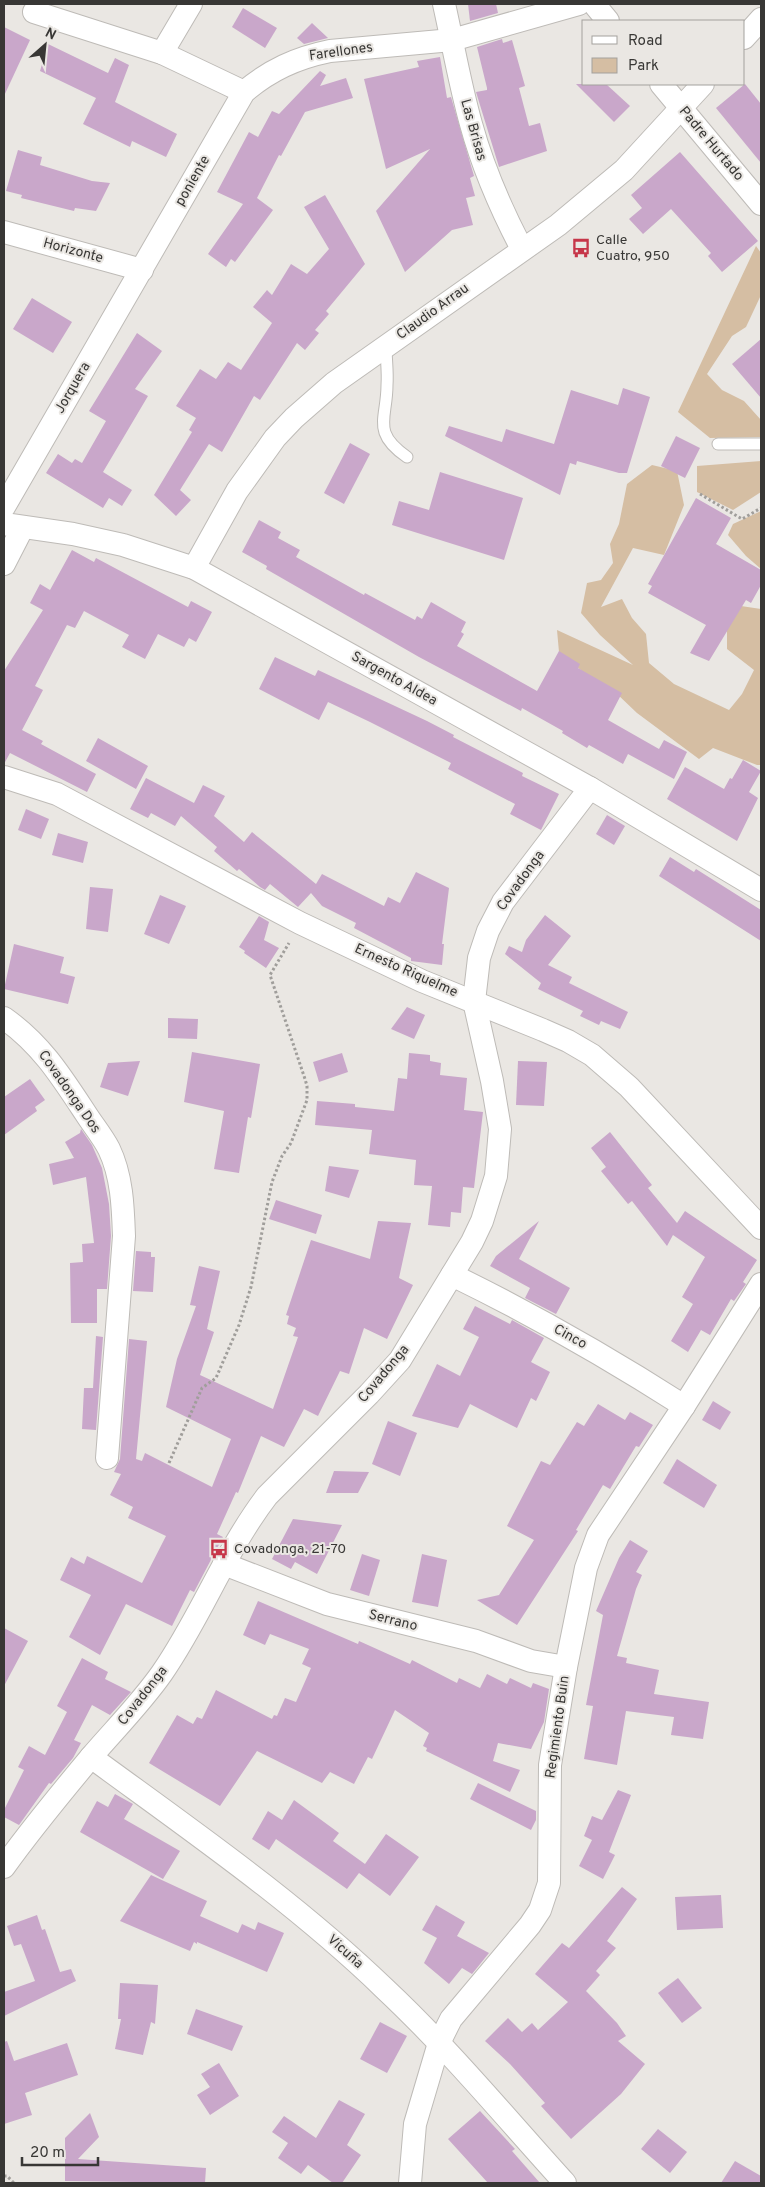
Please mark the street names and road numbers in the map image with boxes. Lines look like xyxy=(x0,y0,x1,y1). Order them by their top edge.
street label: Farellones xyxy=(308,39,374,65)
street label: Las Brisas xyxy=(456,97,490,163)
street label: Padre Hurtado xyxy=(675,103,747,185)
street label: poniente xyxy=(172,153,214,209)
street label: Horizonte xyxy=(41,235,105,267)
street label: Claudio Arrau xyxy=(394,280,472,344)
street label: Jorquera xyxy=(52,359,94,417)
street label: Sargento Aldea xyxy=(348,648,440,710)
street label: Covadonga xyxy=(493,848,549,914)
street label: Ernesto Riquelme xyxy=(352,941,460,1001)
street label: Covadonga Dos xyxy=(34,1047,104,1137)
street label: Cinco xyxy=(550,1321,590,1353)
street label: Covadonga xyxy=(355,1342,413,1406)
street label: Serrano xyxy=(367,1607,419,1635)
street label: Covadonga xyxy=(115,1663,171,1729)
street label: Regimiento Buin xyxy=(542,1674,574,1780)
street label: Vicuña xyxy=(323,1931,367,1973)

